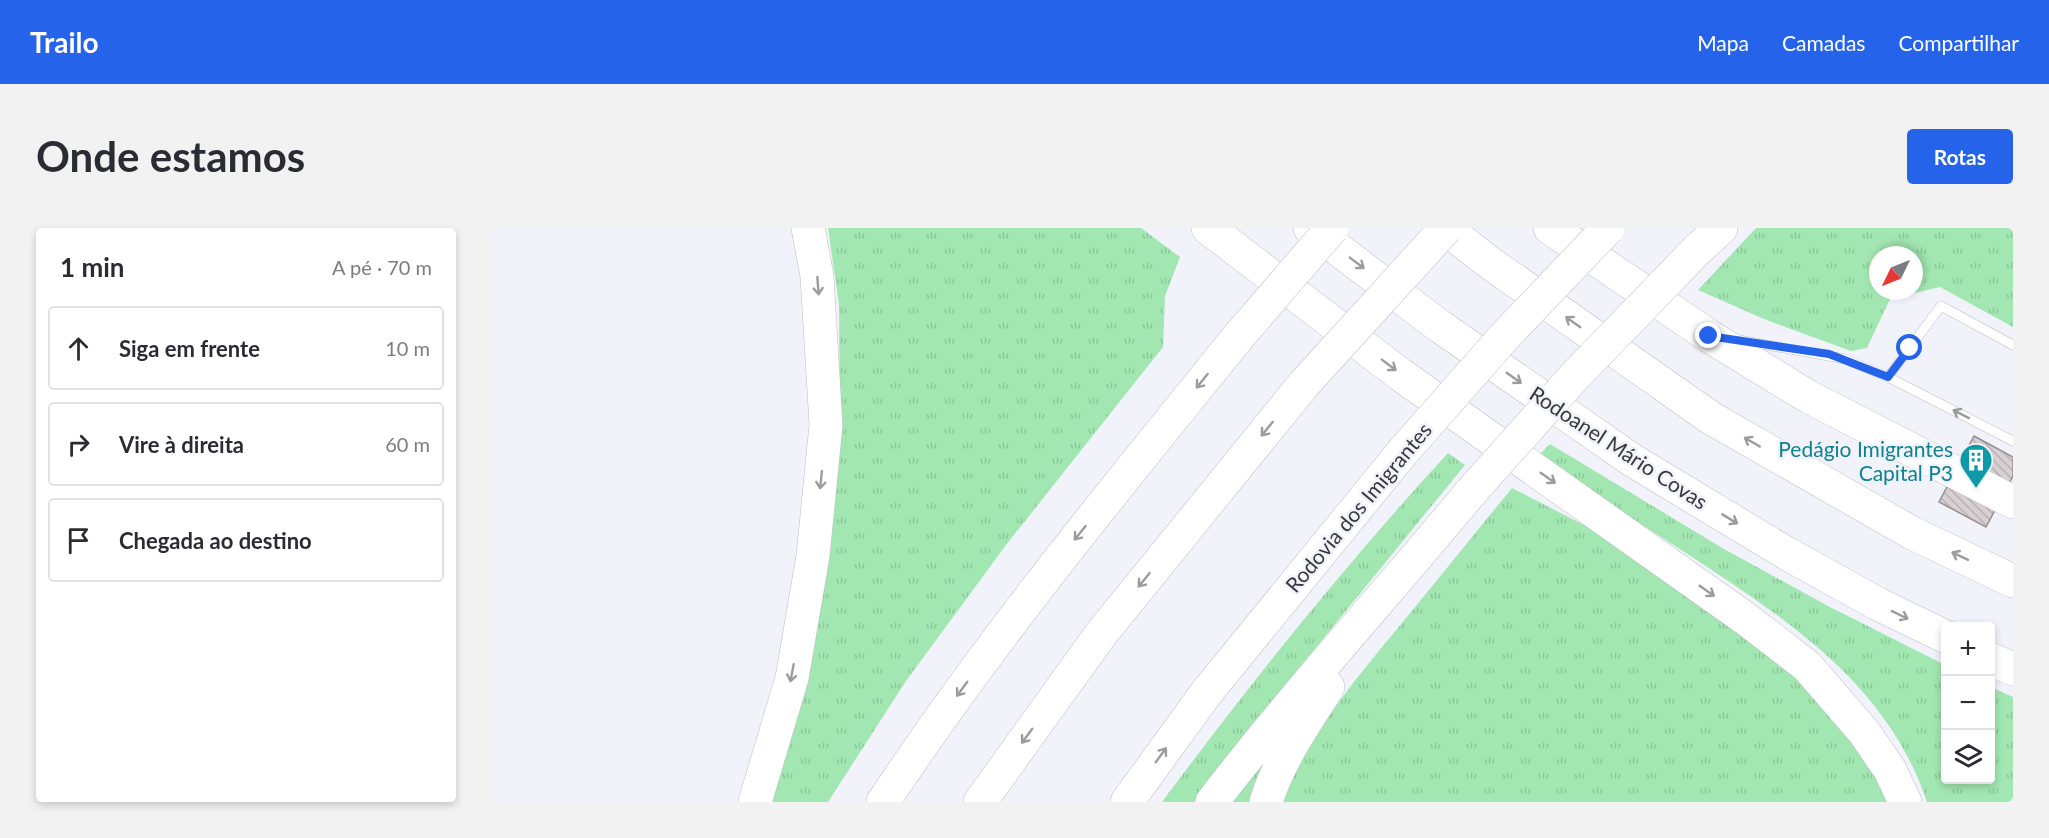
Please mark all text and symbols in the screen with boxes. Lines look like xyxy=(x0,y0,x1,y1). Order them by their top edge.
text: Trailo xyxy=(30,25,99,59)
text: Mapa xyxy=(1697,30,1749,55)
text: Camadas xyxy=(1782,30,1865,55)
text: Compartilhar xyxy=(1898,30,2019,55)
button: Rotas xyxy=(1907,129,2013,184)
text: Onde estamos xyxy=(36,131,305,181)
north arrow xyxy=(1869,246,1923,300)
text: 1 min xyxy=(60,251,124,283)
text: A pé · 70 m xyxy=(332,255,432,279)
one-way arrow xyxy=(1349,257,1365,270)
one-way arrow xyxy=(813,275,824,295)
one-way arrow xyxy=(1566,316,1582,328)
route end xyxy=(1695,322,1721,348)
icon: ahead xyxy=(62,332,95,365)
route start xyxy=(1896,334,1922,360)
text: Siga em frente xyxy=(119,335,260,362)
text: 10 m xyxy=(385,336,430,360)
one-way arrow xyxy=(1380,359,1396,372)
one-way arrow xyxy=(1506,372,1522,384)
one-way arrow xyxy=(1196,373,1209,389)
street label: Rodoanel Mário Covas xyxy=(1525,380,1713,514)
one-way arrow xyxy=(1953,408,1970,420)
street label: Rodovia dos Imigrantes xyxy=(1280,417,1436,597)
one-way arrow xyxy=(1261,421,1274,437)
icon: right xyxy=(62,428,95,461)
text: Vire à direita xyxy=(119,431,244,458)
text: 60 m xyxy=(385,432,430,456)
one-way arrow xyxy=(1744,436,1761,448)
place label: Pedágio Imigrantes Capital P3 xyxy=(1778,436,1953,485)
building icon: Pedágio Imigrantes Capital P3 xyxy=(1958,442,1994,489)
one-way arrow xyxy=(815,470,826,490)
one-way arrow xyxy=(1539,472,1555,484)
one-way arrow xyxy=(1721,514,1738,526)
icon: arrive xyxy=(62,524,95,557)
one-way arrow xyxy=(1073,525,1087,540)
text: Chegada ao destino xyxy=(119,527,312,554)
one-way arrow xyxy=(1952,549,1970,561)
one-way arrow xyxy=(1138,572,1151,588)
one-way arrow xyxy=(1698,585,1714,597)
one-way arrow xyxy=(1891,609,1909,621)
map controls xyxy=(1941,622,1995,784)
button: + xyxy=(1941,622,1995,676)
one-way arrow xyxy=(786,663,797,682)
button: − xyxy=(1941,676,1995,730)
one-way arrow xyxy=(956,680,969,696)
one-way arrow xyxy=(1021,728,1033,744)
button: layers xyxy=(1941,730,1995,784)
one-way arrow xyxy=(1155,747,1168,763)

